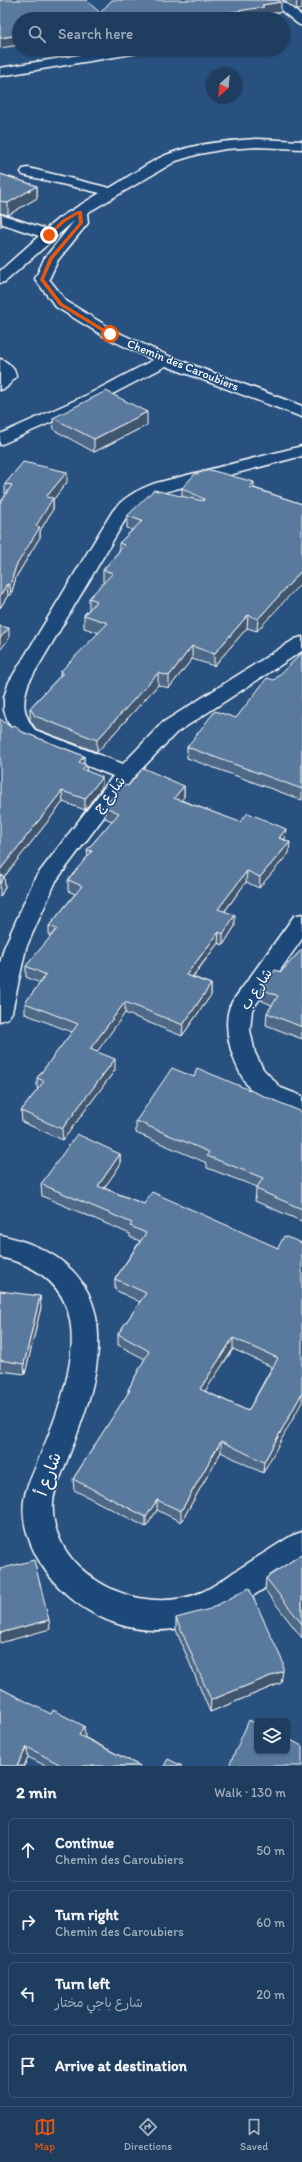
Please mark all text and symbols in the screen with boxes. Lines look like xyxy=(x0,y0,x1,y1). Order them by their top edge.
search box xyxy=(12,12,290,56)
icon: search xyxy=(26,23,48,45)
text: Search here xyxy=(58,25,133,43)
north arrow xyxy=(206,68,242,104)
route end xyxy=(40,226,58,244)
route start xyxy=(101,325,119,343)
street label: Chemin des Caroubiers xyxy=(125,336,241,394)
street label: شارع ج xyxy=(90,773,130,817)
street label: شارع ب xyxy=(237,965,277,1014)
street label: شارع أ xyxy=(31,1450,67,1499)
map controls xyxy=(254,1718,290,1754)
button: layers xyxy=(254,1718,290,1754)
text: 2 min xyxy=(16,1782,56,1802)
text: Walk · 130 m xyxy=(214,1785,286,1800)
text: Continue xyxy=(55,1834,114,1852)
icon: ahead xyxy=(17,1839,39,1861)
text: 50 m xyxy=(256,1843,285,1858)
text: Chemin des Caroubiers xyxy=(55,1852,184,1867)
text: Turn right xyxy=(55,1906,119,1924)
icon: right xyxy=(17,1911,39,1933)
text: 60 m xyxy=(256,1915,285,1930)
text: Chemin des Caroubiers xyxy=(55,1924,184,1939)
text: Turn left xyxy=(55,1975,110,1993)
icon: left xyxy=(17,1983,39,2005)
text: 20 m xyxy=(256,1987,285,2002)
text: شارع باجي مختار xyxy=(55,1995,143,2010)
icon: arrive xyxy=(17,2055,39,2077)
text: Arrive at destination xyxy=(55,2057,187,2075)
tab: Map xyxy=(34,2116,56,2153)
tab: Directions xyxy=(124,2116,172,2153)
tab: Saved xyxy=(240,2116,268,2153)

